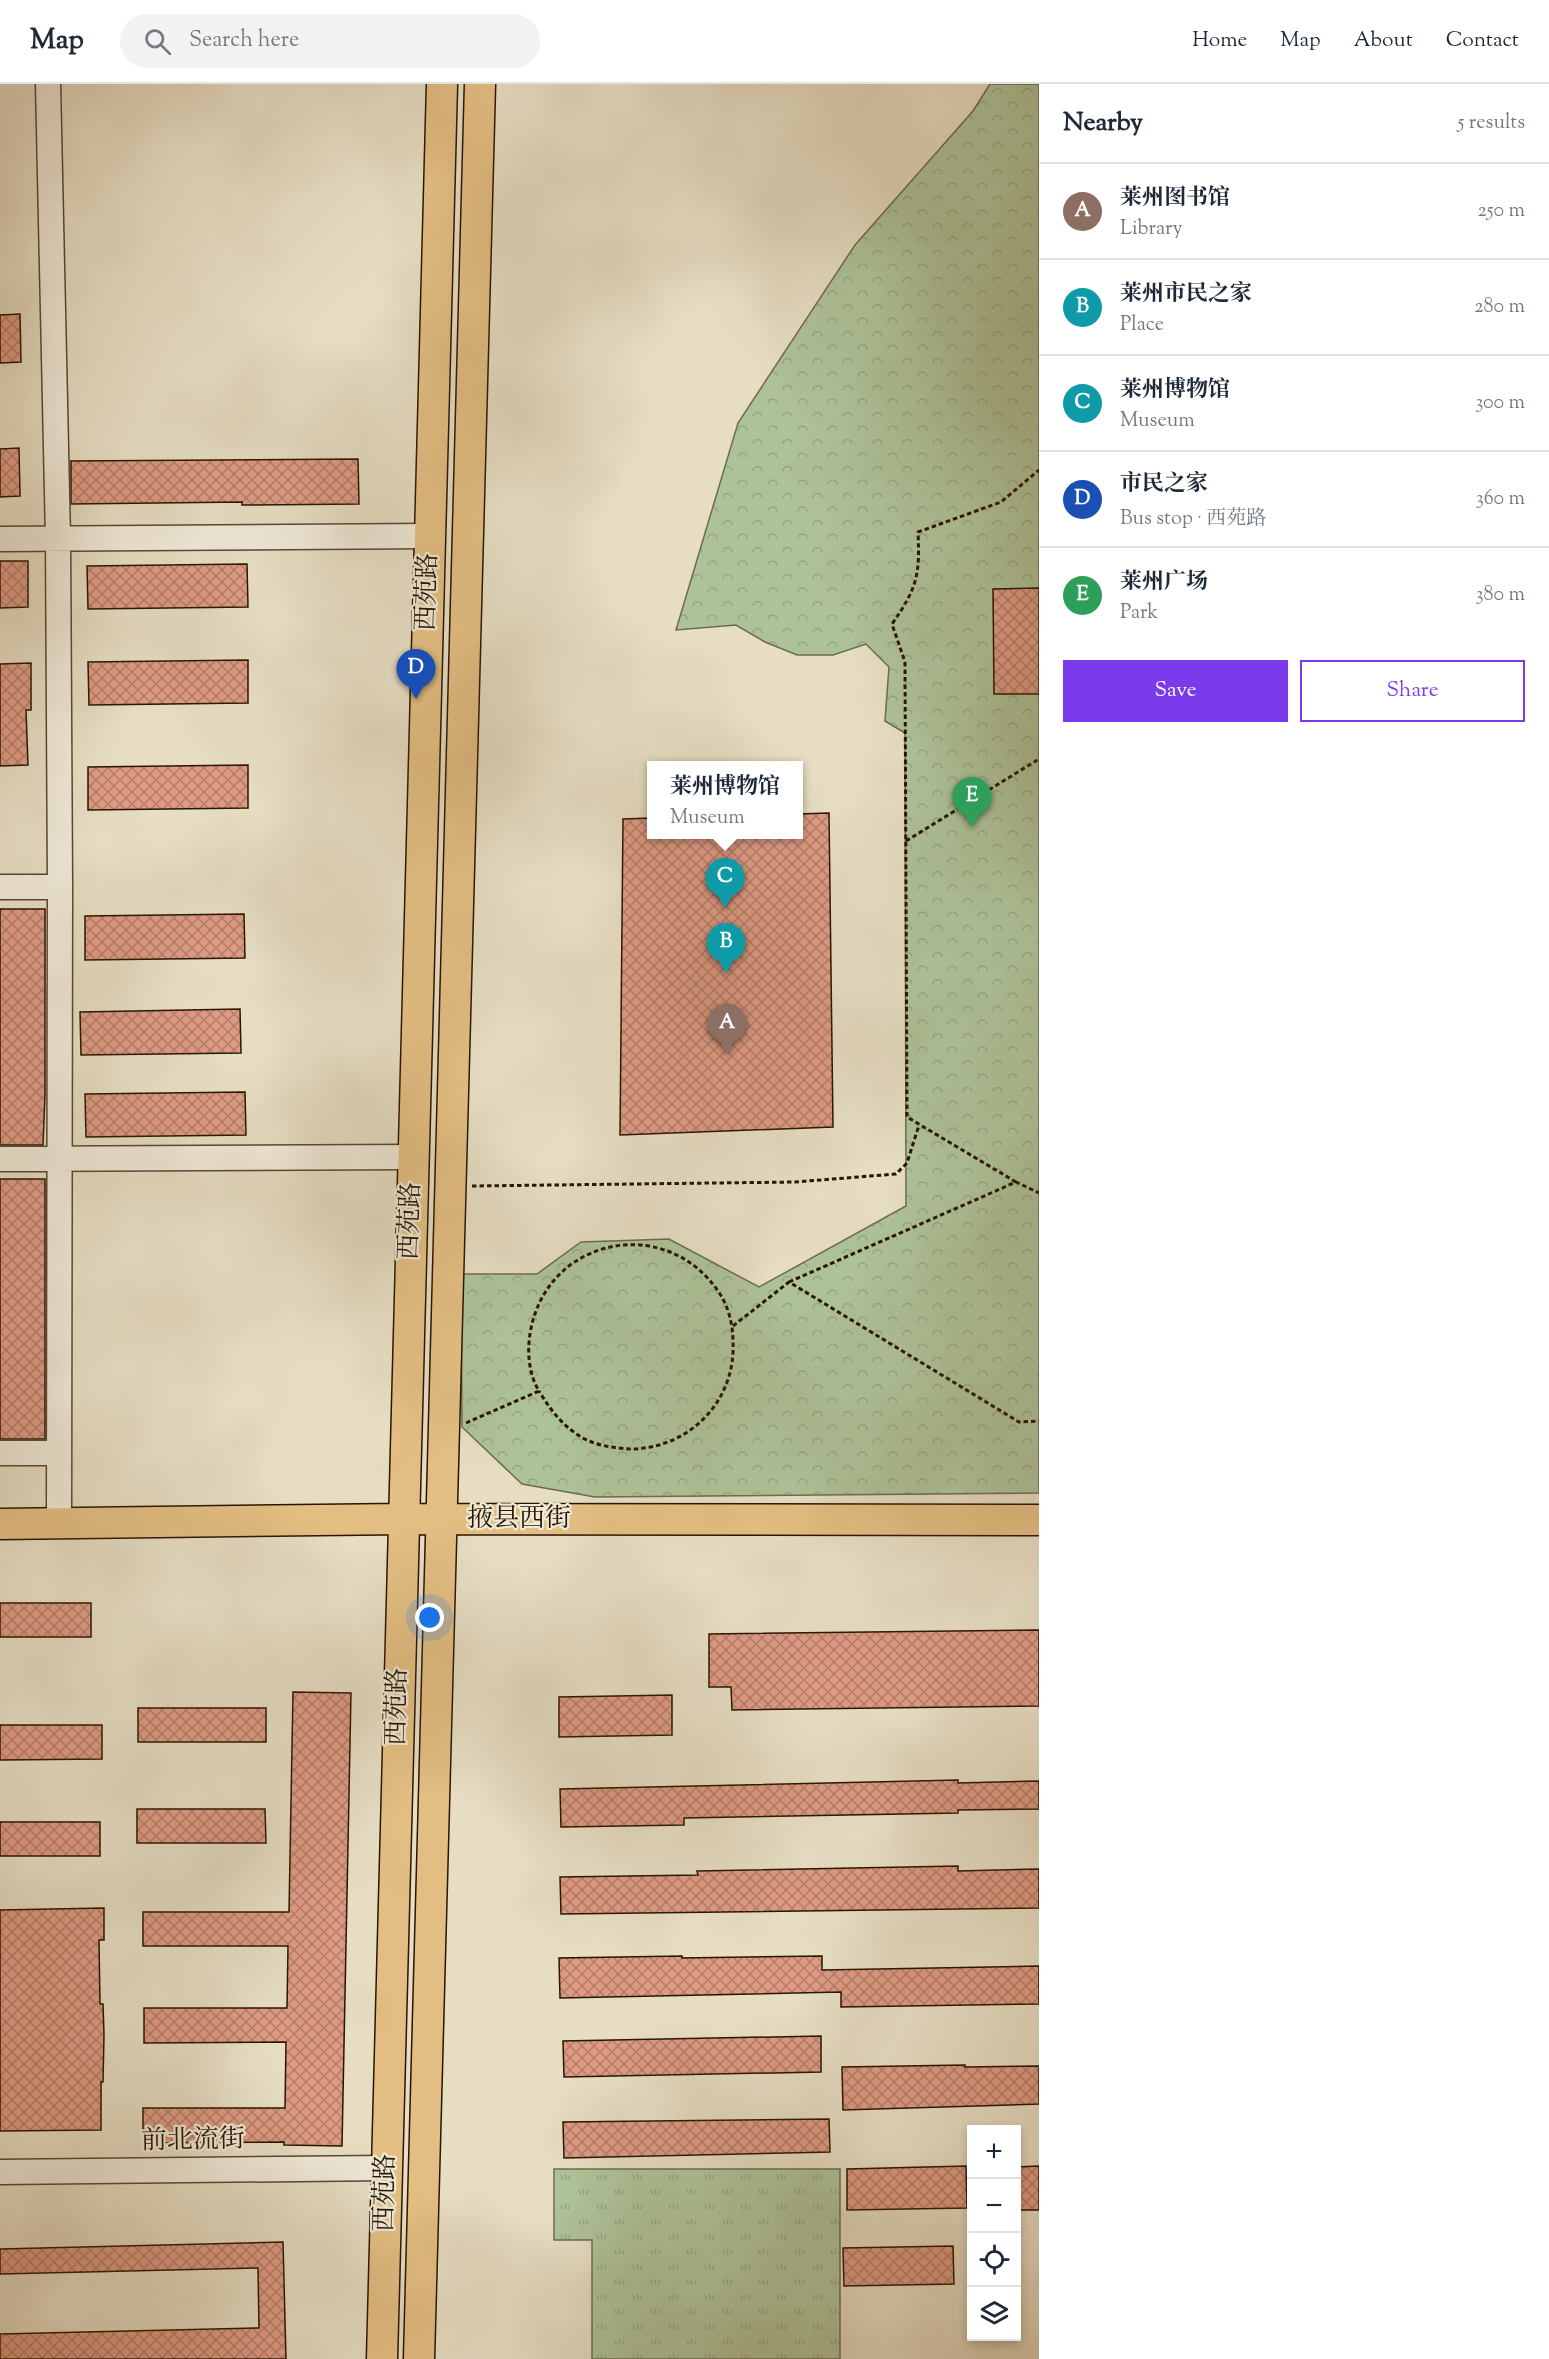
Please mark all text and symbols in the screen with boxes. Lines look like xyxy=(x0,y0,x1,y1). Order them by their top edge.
search box xyxy=(120,14,540,68)
text: Map xyxy=(30,21,84,61)
icon: search xyxy=(141,25,174,58)
text: Search here xyxy=(189,25,299,57)
text: Home xyxy=(1192,26,1247,56)
text: Map xyxy=(1280,26,1321,56)
text: About xyxy=(1354,26,1413,56)
text: Contact xyxy=(1446,26,1519,56)
text: Nearby xyxy=(1063,105,1143,142)
text: 5 results xyxy=(1458,109,1525,138)
text: 莱州图书馆 xyxy=(1120,183,1230,215)
text: A xyxy=(1074,197,1091,226)
text: 250 m xyxy=(1477,197,1525,226)
text: Library xyxy=(1120,215,1182,244)
text: 莱州市民之家 xyxy=(1120,279,1252,311)
text: B xyxy=(1076,293,1089,322)
text: 280 m xyxy=(1474,293,1525,322)
text: Place xyxy=(1120,311,1164,340)
text: 莱州博物馆 xyxy=(1120,375,1230,407)
text: C xyxy=(1074,389,1091,418)
text: 300 m xyxy=(1475,389,1525,418)
text: Museum xyxy=(1120,407,1195,436)
text: 市民之家 xyxy=(1120,469,1208,501)
text: D xyxy=(1075,485,1090,514)
text: 360 m xyxy=(1476,485,1525,514)
text: Bus stop · 西苑路 xyxy=(1120,505,1266,534)
street label: 西苑路 xyxy=(408,552,448,632)
text: 莱州广场 xyxy=(1120,567,1208,599)
text: E xyxy=(1076,581,1089,610)
text: 380 m xyxy=(1476,581,1525,610)
text: Park xyxy=(1120,599,1158,628)
pin: D xyxy=(396,650,436,699)
button: Save xyxy=(1063,660,1288,722)
button: Share xyxy=(1300,660,1525,722)
popup xyxy=(647,761,803,839)
text: 莱州博物馆 xyxy=(670,772,780,804)
pin: E xyxy=(952,778,992,827)
text: Museum xyxy=(670,804,745,833)
pin: C xyxy=(706,858,744,908)
pin: B xyxy=(706,924,746,973)
pin: A xyxy=(708,1004,746,1054)
street label: 西苑路 xyxy=(391,1181,431,1261)
street label: 掖县西街 xyxy=(467,1501,571,1538)
your location xyxy=(415,1603,444,1632)
street label: 西苑路 xyxy=(379,1668,417,1746)
street label: 前北流街 xyxy=(141,2122,245,2160)
map controls xyxy=(967,2125,1021,2341)
button: + xyxy=(967,2125,1021,2179)
street label: 西苑路 xyxy=(367,2154,405,2232)
button: − xyxy=(967,2179,1021,2233)
button: locate xyxy=(967,2233,1021,2287)
button: layers xyxy=(967,2287,1021,2341)

